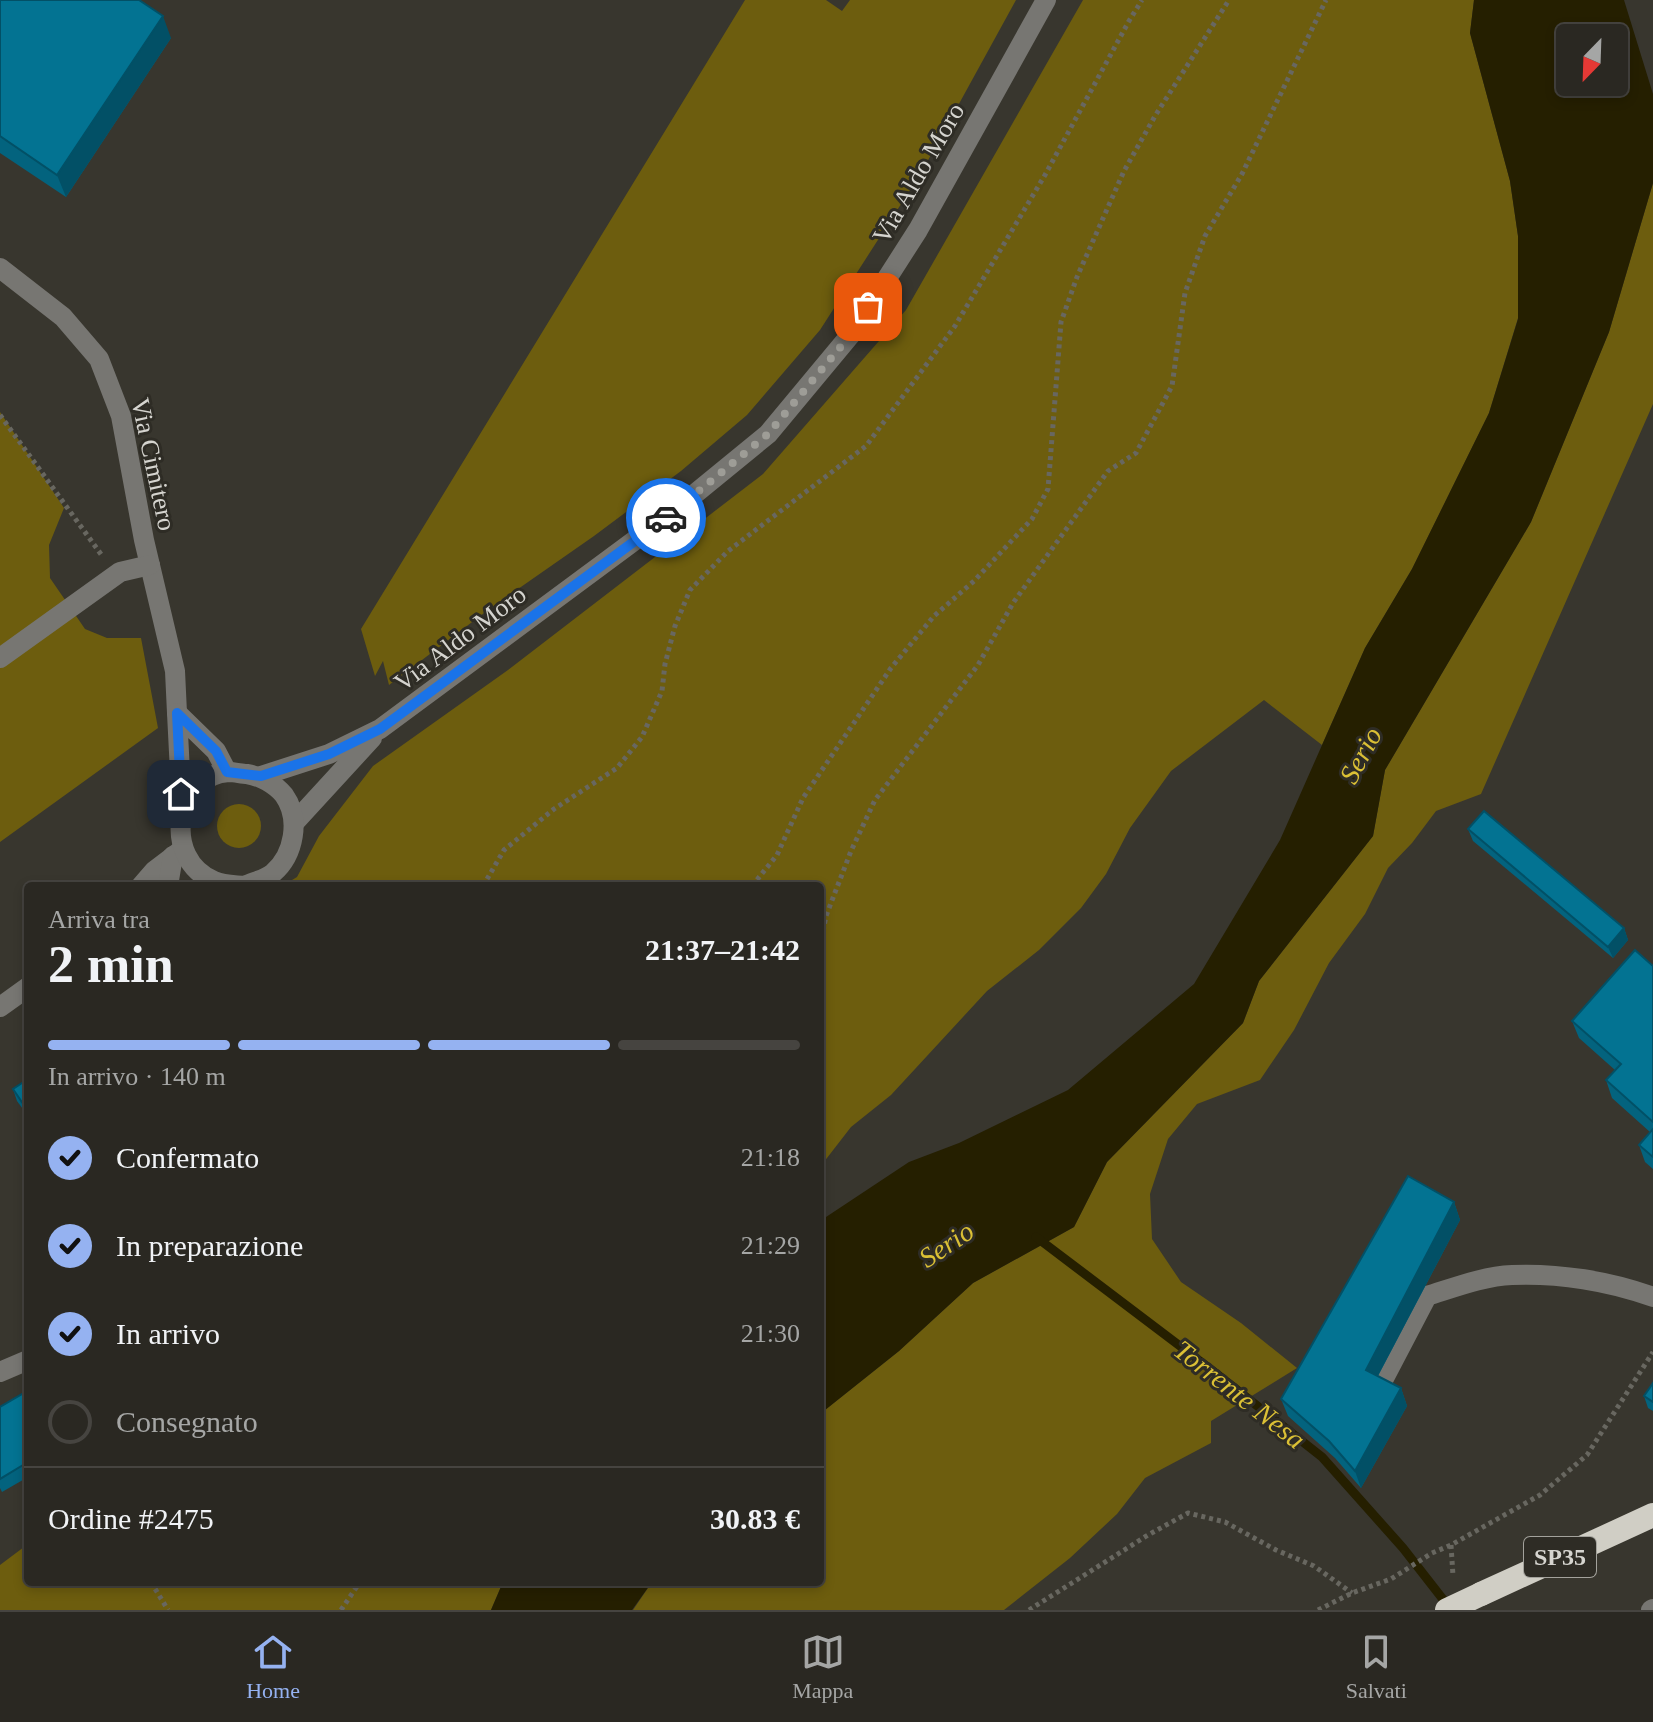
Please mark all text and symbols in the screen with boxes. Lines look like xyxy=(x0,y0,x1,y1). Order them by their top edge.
north arrow xyxy=(1556,24,1628,96)
map controls xyxy=(1556,24,1628,96)
street label: Via Aldo Moro xyxy=(867,98,970,249)
pin xyxy=(834,273,902,341)
icon: bag xyxy=(846,285,890,329)
street label: Via Cimitero xyxy=(125,395,182,533)
courier xyxy=(626,478,706,558)
icon: car xyxy=(644,496,688,540)
street label: Via Aldo Moro xyxy=(389,579,532,697)
water label: Serio xyxy=(1333,722,1388,789)
pin xyxy=(147,760,215,828)
icon: home xyxy=(159,772,203,816)
text: Arriva tra xyxy=(48,905,150,934)
text: 21:37–21:42 xyxy=(645,933,800,966)
text: 2 min xyxy=(48,936,174,993)
text: In arrivo · 140 m xyxy=(48,1062,226,1091)
icon: check xyxy=(48,1136,92,1180)
text: Confermato xyxy=(116,1141,259,1174)
text: 21:18 xyxy=(741,1143,800,1172)
water label: Serio xyxy=(913,1215,979,1274)
icon: check xyxy=(48,1224,92,1268)
text: In preparazione xyxy=(116,1229,303,1262)
text: 21:29 xyxy=(741,1231,800,1260)
icon: check xyxy=(48,1312,92,1356)
text: In arrivo xyxy=(116,1317,220,1350)
text: 21:30 xyxy=(741,1319,800,1348)
water label: Torrente Nesa xyxy=(1168,1334,1311,1455)
text: Consegnato xyxy=(116,1405,258,1438)
text: Ordine #2475 xyxy=(48,1502,214,1535)
text: 30.83 € xyxy=(710,1502,800,1535)
road number: SP35 xyxy=(1524,1537,1596,1577)
tab: Home xyxy=(246,1630,300,1704)
tab: Mappa xyxy=(792,1630,853,1704)
tab: Salvati xyxy=(1346,1630,1407,1704)

